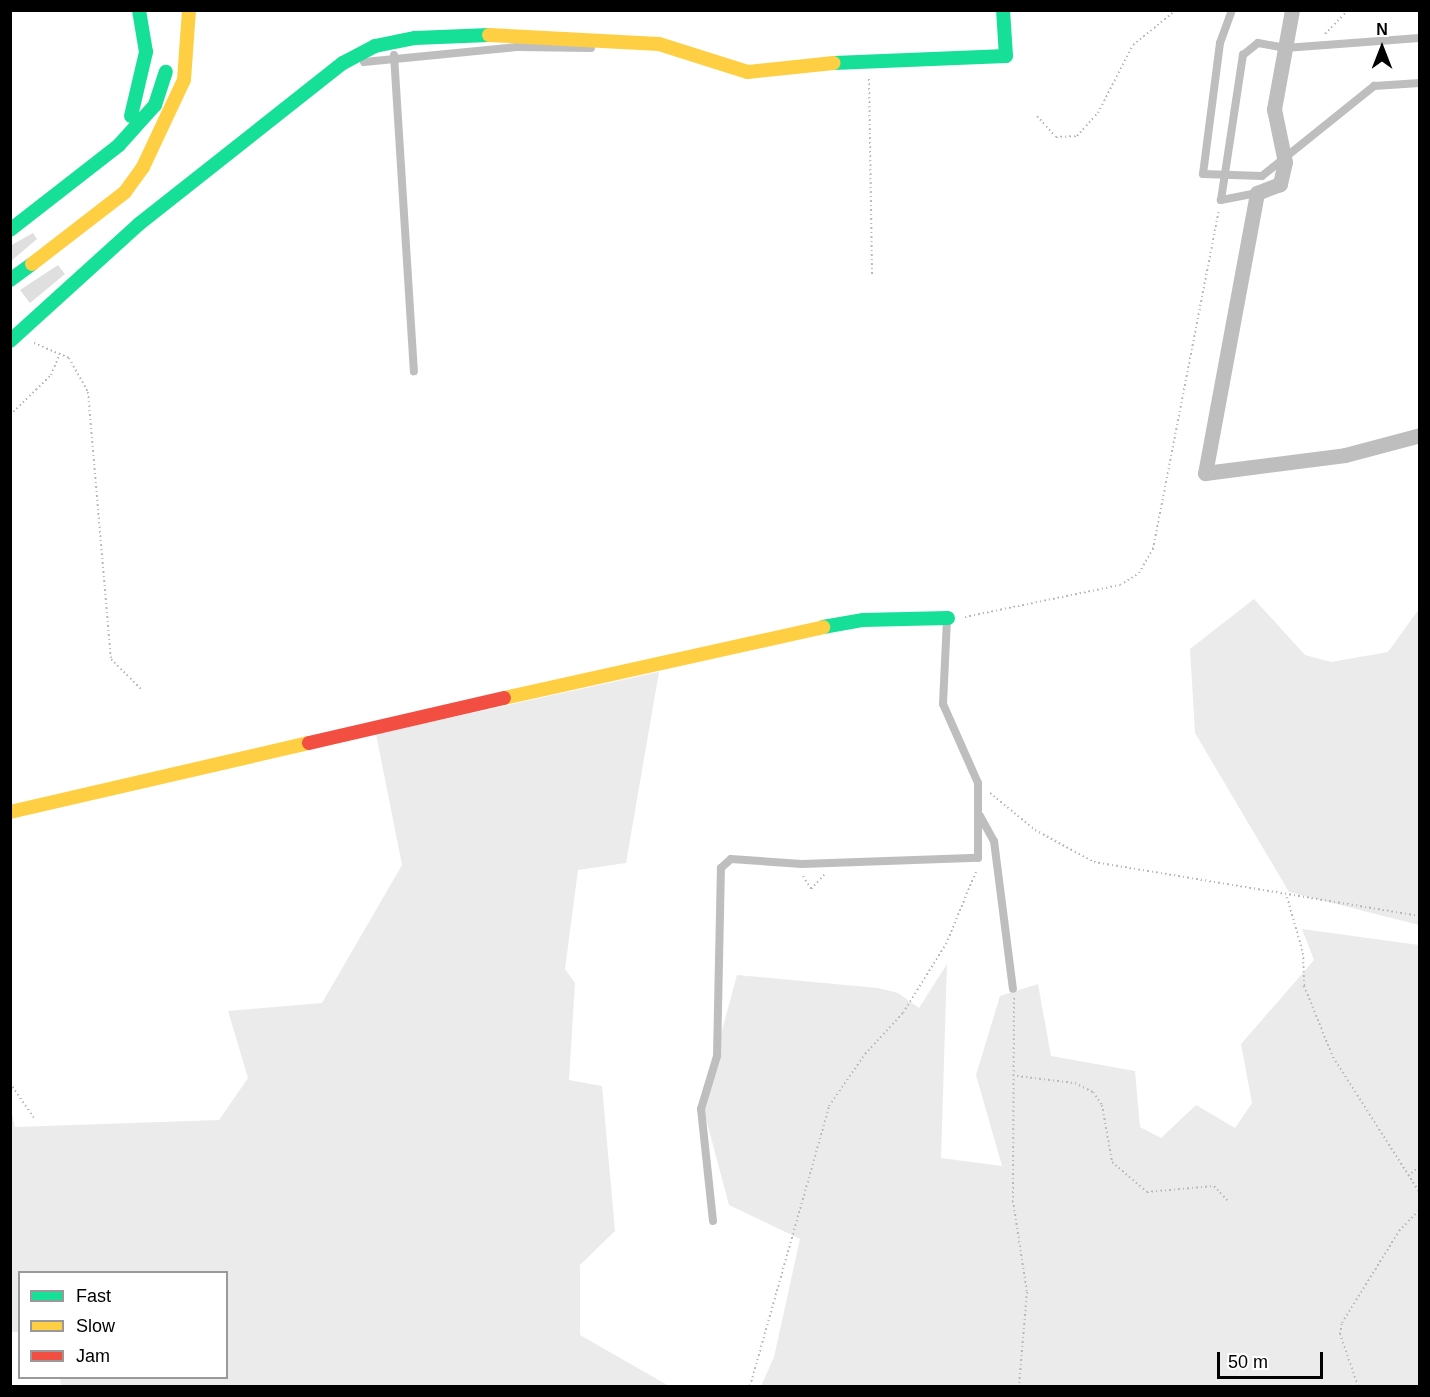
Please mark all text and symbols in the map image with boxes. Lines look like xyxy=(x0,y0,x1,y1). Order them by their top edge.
north arrow xyxy=(1352,18,1412,78)
text: N xyxy=(1376,21,1388,38)
legend xyxy=(18,1271,228,1379)
text: Fast xyxy=(76,1286,111,1306)
text: Slow xyxy=(76,1316,115,1336)
scale bar xyxy=(1220,1340,1326,1378)
text: Jam xyxy=(76,1346,110,1366)
text: 50 m xyxy=(1228,1352,1268,1372)

